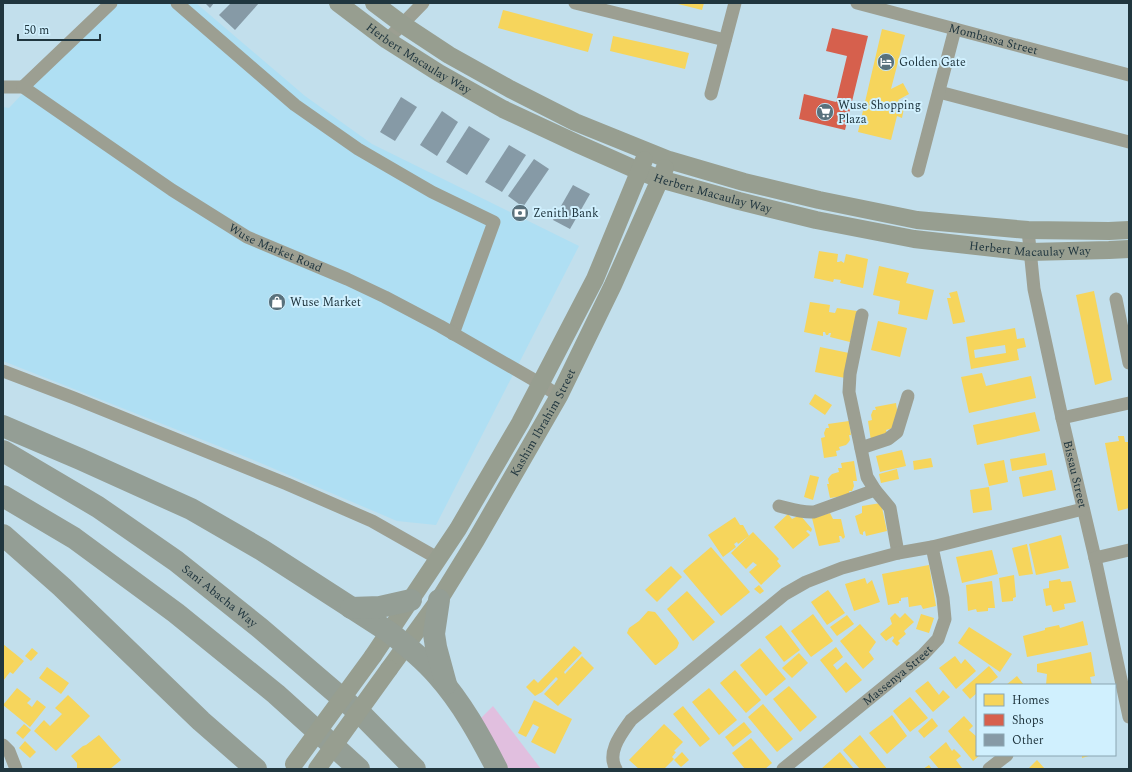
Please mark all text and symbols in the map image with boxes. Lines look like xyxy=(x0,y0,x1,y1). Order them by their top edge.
scale bar xyxy=(18,16,100,42)
street label: Herbert Macaulay Way xyxy=(362,18,476,100)
street label: Mombassa Street xyxy=(947,18,1040,60)
text: 50 m xyxy=(24,21,49,40)
hotel icon: Golden Gate xyxy=(876,52,896,72)
place label: Golden Gate xyxy=(899,53,966,72)
place label: Wuse Shopping Plaza xyxy=(838,96,921,129)
supermarket icon: Wuse Shopping Plaza xyxy=(815,102,835,122)
street label: Herbert Macaulay Way xyxy=(651,168,775,219)
bank icon: Zenith Bank xyxy=(510,203,530,223)
place label: Zenith Bank xyxy=(533,204,599,223)
street label: Wuse Market Road xyxy=(225,218,326,277)
street label: Herbert Macaulay Way xyxy=(968,236,1092,262)
shop icon: Wuse Market xyxy=(267,292,287,312)
place label: Wuse Market xyxy=(290,293,361,312)
street label: Kashim Ibrahim Street xyxy=(505,365,581,480)
street label: Bissau Street xyxy=(1058,438,1092,510)
street label: Sani Abacha Way xyxy=(178,560,263,633)
street label: Massenya Street xyxy=(858,641,937,710)
legend xyxy=(976,684,1116,756)
text: Homes xyxy=(1012,691,1050,710)
text: Shops xyxy=(1012,711,1044,730)
text: Other xyxy=(1012,731,1044,750)

